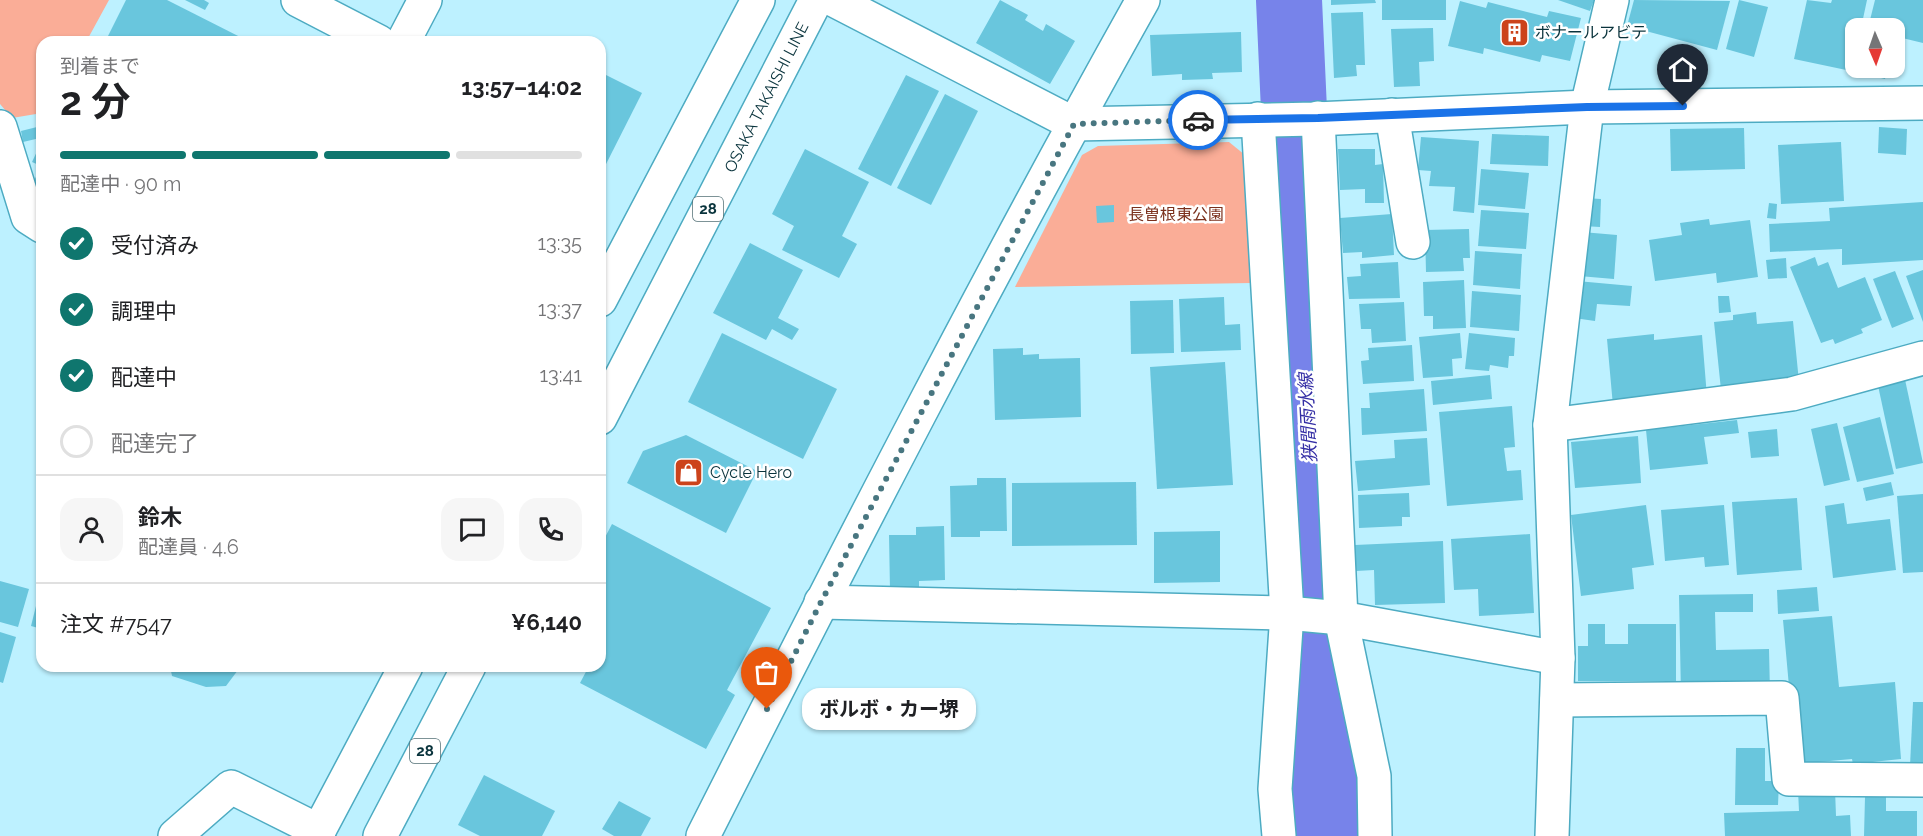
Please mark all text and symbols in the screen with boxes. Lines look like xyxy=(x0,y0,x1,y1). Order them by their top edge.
building icon: ボナールアビテ xyxy=(1498,16,1530,48)
north arrow xyxy=(1845,18,1905,78)
map controls xyxy=(1845,18,1905,78)
street label: OSAKA TAKAISHI LINE xyxy=(720,19,813,176)
place label: ボナールアビテ xyxy=(1535,23,1647,42)
pin xyxy=(1657,44,1708,106)
icon: home xyxy=(1666,53,1699,86)
text: 到着まで xyxy=(60,54,140,78)
text: 13:57–14:02 xyxy=(461,74,582,100)
text: 2 分 xyxy=(60,78,130,124)
courier xyxy=(1168,90,1228,150)
icon: car xyxy=(1182,104,1215,137)
text: 配達中 · 90 m xyxy=(60,172,181,196)
road number: 28 xyxy=(693,197,723,221)
park label: 長曽根東公園 xyxy=(1128,205,1224,224)
icon: check xyxy=(60,227,93,260)
text: 13:35 xyxy=(537,231,582,255)
text: 受付済み xyxy=(111,232,199,258)
icon: check xyxy=(60,293,93,326)
text: 13:37 xyxy=(538,297,582,321)
text: 調理中 xyxy=(111,298,177,324)
icon: check xyxy=(60,359,93,392)
text: 13:41 xyxy=(540,363,582,387)
text: 配達中 xyxy=(111,364,177,390)
water label: 狭間雨水線 xyxy=(1295,371,1320,464)
text: 配達完了 xyxy=(111,430,199,456)
shop icon: Cycle Hero xyxy=(673,456,705,488)
place label: Cycle Hero xyxy=(710,463,792,482)
button: person xyxy=(60,498,123,561)
button: chat xyxy=(441,498,504,561)
button: phone xyxy=(519,498,582,561)
text: 鈴木 xyxy=(138,504,182,530)
text: 配達員 · 4.6 xyxy=(138,535,239,559)
text: ¥6,140 xyxy=(511,609,582,635)
text: 注文 #7547 xyxy=(60,611,172,637)
pin xyxy=(741,647,792,709)
icon: bag xyxy=(750,656,783,689)
callout: ボルボ・カー堺 xyxy=(803,688,977,730)
text: ボルボ・カー堺 xyxy=(819,697,959,721)
road number: 28 xyxy=(410,739,440,763)

